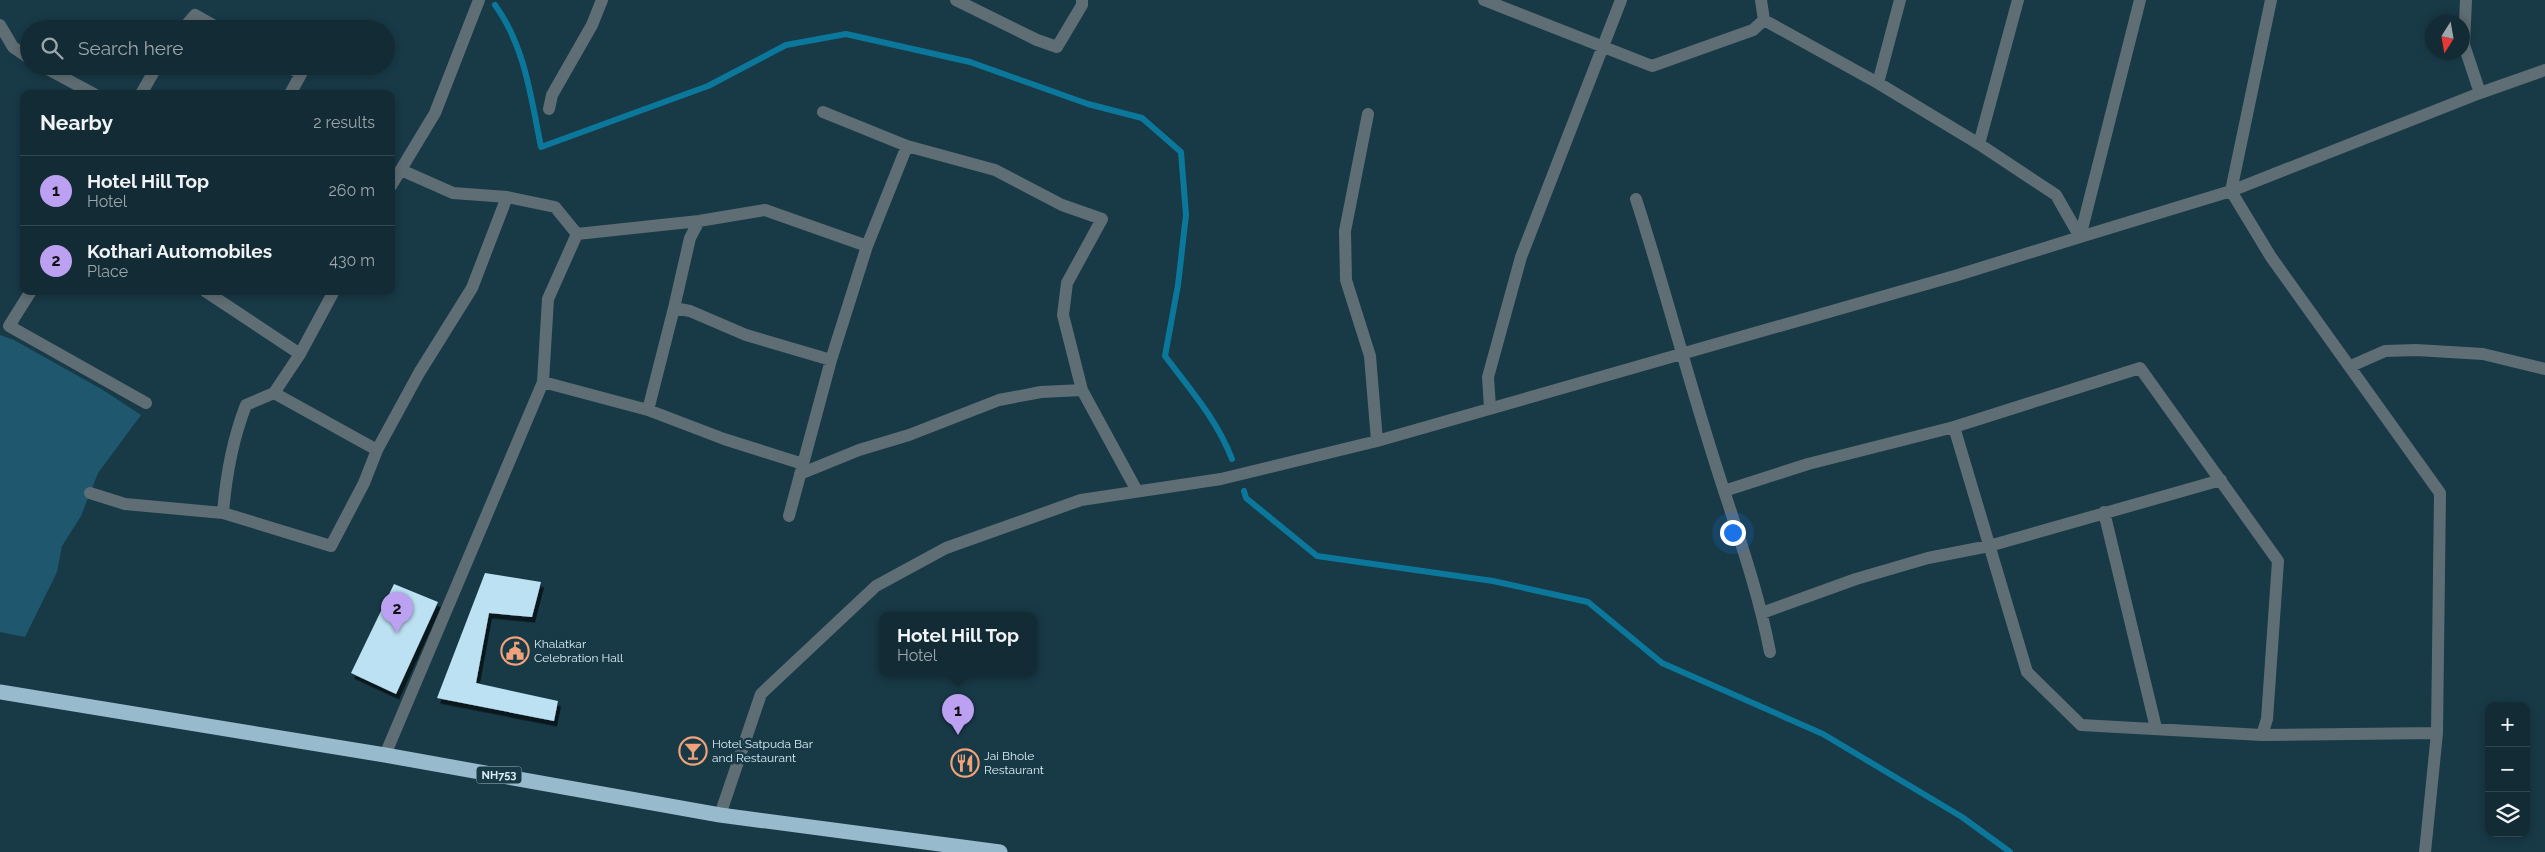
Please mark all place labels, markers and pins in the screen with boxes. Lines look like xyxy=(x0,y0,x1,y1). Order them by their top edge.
pin: 2 xyxy=(381,592,413,633)
public building icon: Khalatkar Celebration Hall xyxy=(500,636,530,666)
place label: Khalatkar Celebration Hall xyxy=(534,637,624,665)
pin: 1 xyxy=(942,694,974,735)
bar icon: Hotel Satpuda Bar and Restaurant xyxy=(678,736,708,766)
place label: Hotel Satpuda Bar and Restaurant xyxy=(712,737,814,765)
restaurant icon: Jai Bhole Restaurant xyxy=(950,748,980,778)
place label: Jai Bhole Restaurant xyxy=(984,749,1044,777)

